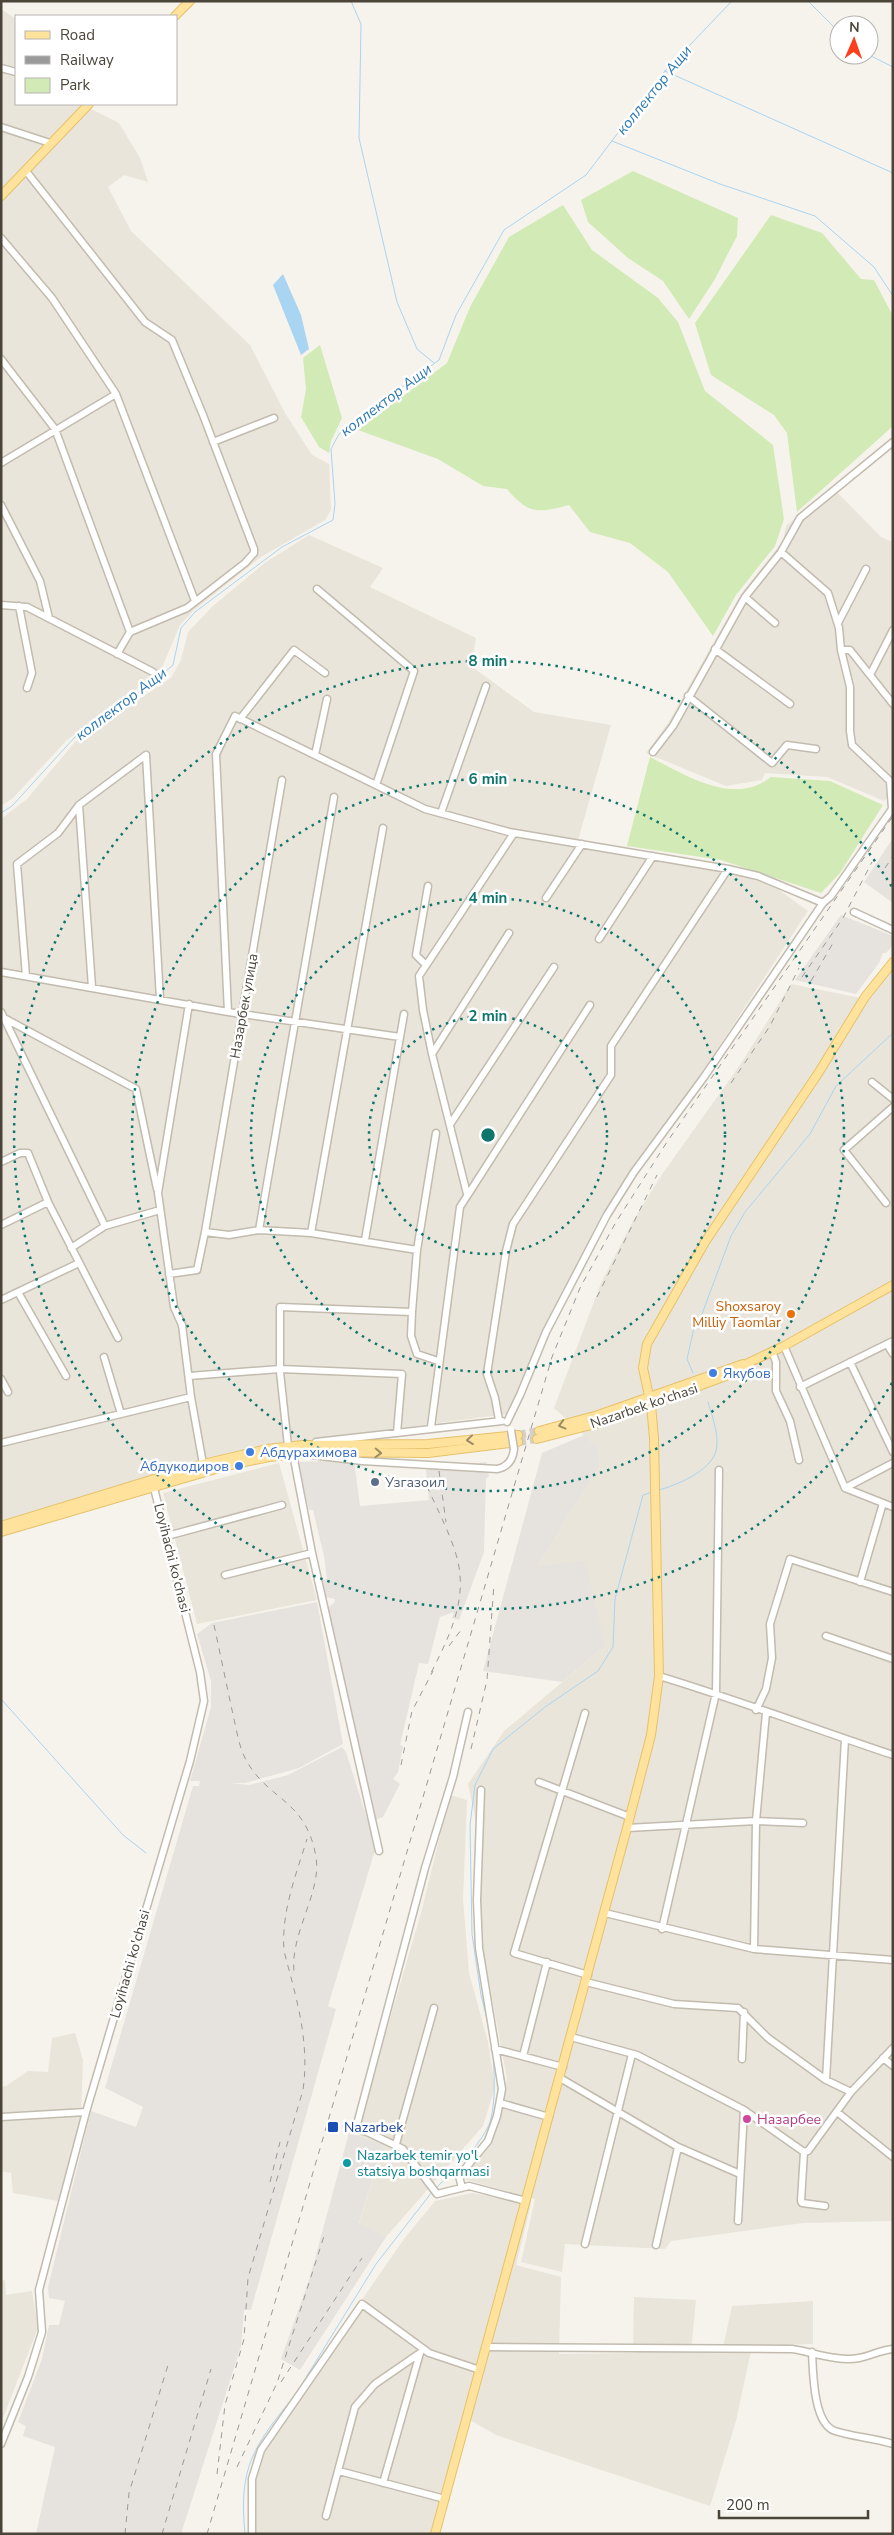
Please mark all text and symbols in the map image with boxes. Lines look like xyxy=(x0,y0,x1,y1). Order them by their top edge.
legend xyxy=(15,15,178,105)
north arrow xyxy=(829,15,879,65)
text: N xyxy=(849,18,860,37)
text: Road xyxy=(60,25,95,45)
water label: коллектор Ащи xyxy=(612,41,696,139)
text: Railway xyxy=(60,50,114,70)
text: Park xyxy=(60,75,90,95)
water label: коллектор Ащи xyxy=(336,359,436,441)
text: 8 min xyxy=(469,651,507,671)
water label: коллектор Ащи xyxy=(71,663,171,745)
text: 6 min xyxy=(469,769,507,789)
text: 4 min xyxy=(469,888,507,908)
street label: Назарбек улица xyxy=(225,952,263,1060)
text: 2 min xyxy=(469,1006,507,1026)
centre of rings xyxy=(479,1126,497,1144)
place label: Shoxsaroy Milliy Taomlar xyxy=(692,1297,782,1332)
marker: Shoxsaroy Milliy Taomlar xyxy=(785,1308,797,1320)
place label: Якубов xyxy=(723,1364,771,1383)
marker: Якубов xyxy=(707,1367,719,1379)
street label: Nazarbek ko'chasi xyxy=(588,1379,700,1433)
one-way arrow xyxy=(558,1420,566,1430)
one-way arrow xyxy=(465,1434,473,1445)
place label: Абдурахимова xyxy=(260,1443,357,1462)
marker: Абдурахимова xyxy=(244,1446,256,1458)
one-way arrow xyxy=(375,1448,383,1458)
place label: Абдукодиров xyxy=(140,1457,229,1476)
marker: Абдукодиров xyxy=(233,1460,245,1472)
place label: Узгазоил xyxy=(384,1473,445,1492)
marker: Узгазоил xyxy=(369,1476,381,1488)
street label: Loyihachi ko'chasi xyxy=(149,1501,195,1615)
street label: Loyihachi ko'chasi xyxy=(105,1908,155,2020)
place label: Назарбее xyxy=(757,2110,821,2129)
marker: Назарбее xyxy=(741,2113,753,2125)
place label: Nazarbek xyxy=(344,2118,404,2137)
marker: Nazarbek xyxy=(326,2120,340,2134)
place label: Nazarbek temir yo'l statsiya boshqarmasi xyxy=(357,2146,490,2181)
marker: Nazarbek temir yo'l statsiya boshqarmasi xyxy=(341,2157,353,2169)
scale bar xyxy=(719,2488,868,2520)
text: 200 m xyxy=(726,2495,770,2515)

